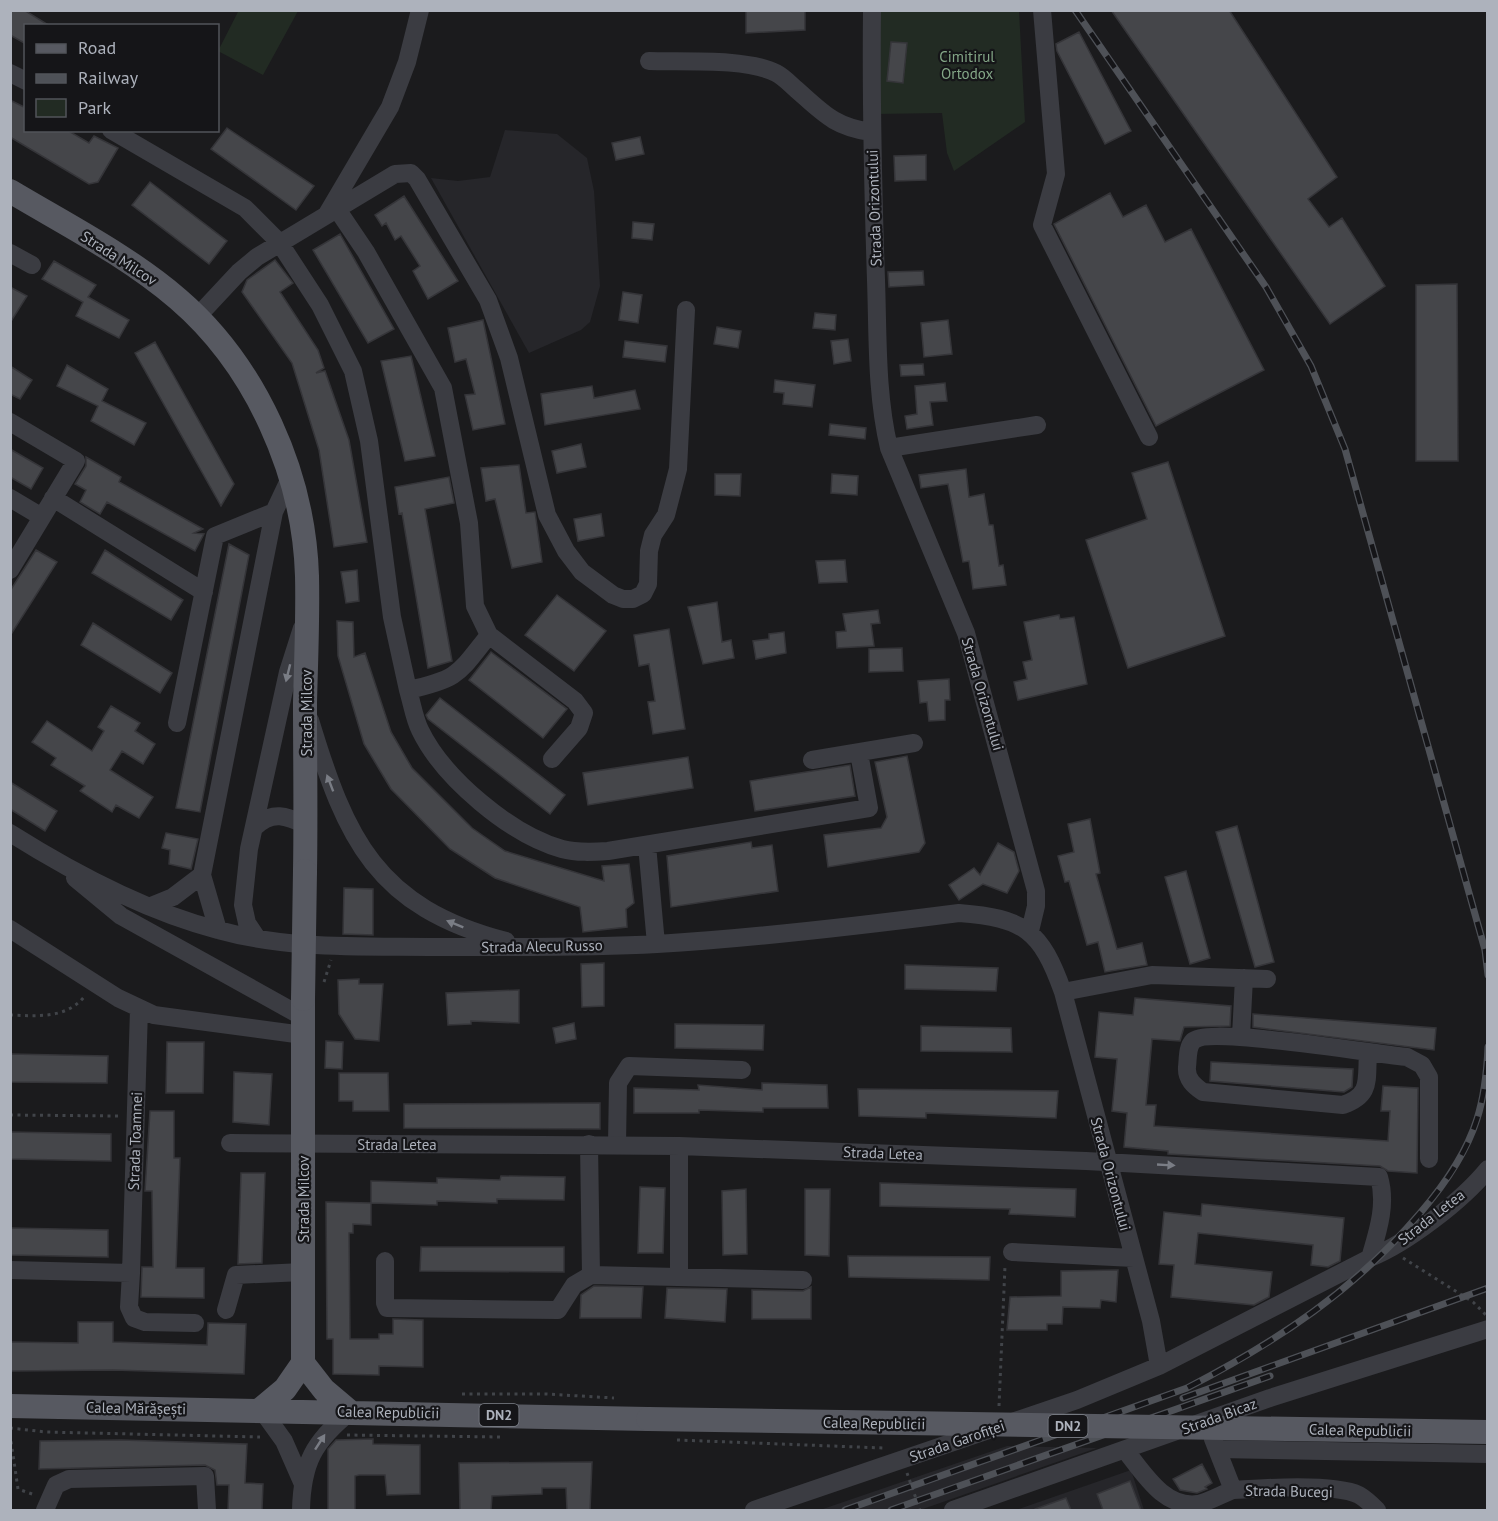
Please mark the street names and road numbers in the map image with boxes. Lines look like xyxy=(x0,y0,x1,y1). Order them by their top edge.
street label: Strada Orizontului xyxy=(862,149,886,267)
street label: Strada Milcov xyxy=(77,226,161,290)
street label: Strada Orizontului xyxy=(958,635,1008,753)
street label: Strada Milcov xyxy=(297,669,316,756)
street label: Strada Alecu Russo xyxy=(481,935,603,957)
street label: Strada Toamnei xyxy=(124,1091,146,1191)
street label: Strada Orizontului xyxy=(1087,1115,1135,1233)
street label: Strada Letea xyxy=(357,1135,437,1154)
street label: Strada Letea xyxy=(843,1142,923,1164)
street label: Strada Milcov xyxy=(294,1155,313,1242)
street label: Strada Letea xyxy=(1394,1185,1468,1249)
street label: Strada Bicaz xyxy=(1179,1394,1259,1438)
street label: Calea Mărășești xyxy=(86,1398,186,1418)
street label: Calea Republicii xyxy=(337,1402,439,1422)
road number: DN2 xyxy=(480,1404,518,1426)
street label: Calea Republicii xyxy=(823,1413,925,1433)
road number: DN2 xyxy=(1048,1415,1088,1437)
street label: Strada Garofiței xyxy=(907,1416,1007,1466)
street label: Calea Republicii xyxy=(1309,1420,1411,1440)
street label: Strada Bucegi xyxy=(1245,1481,1333,1501)

